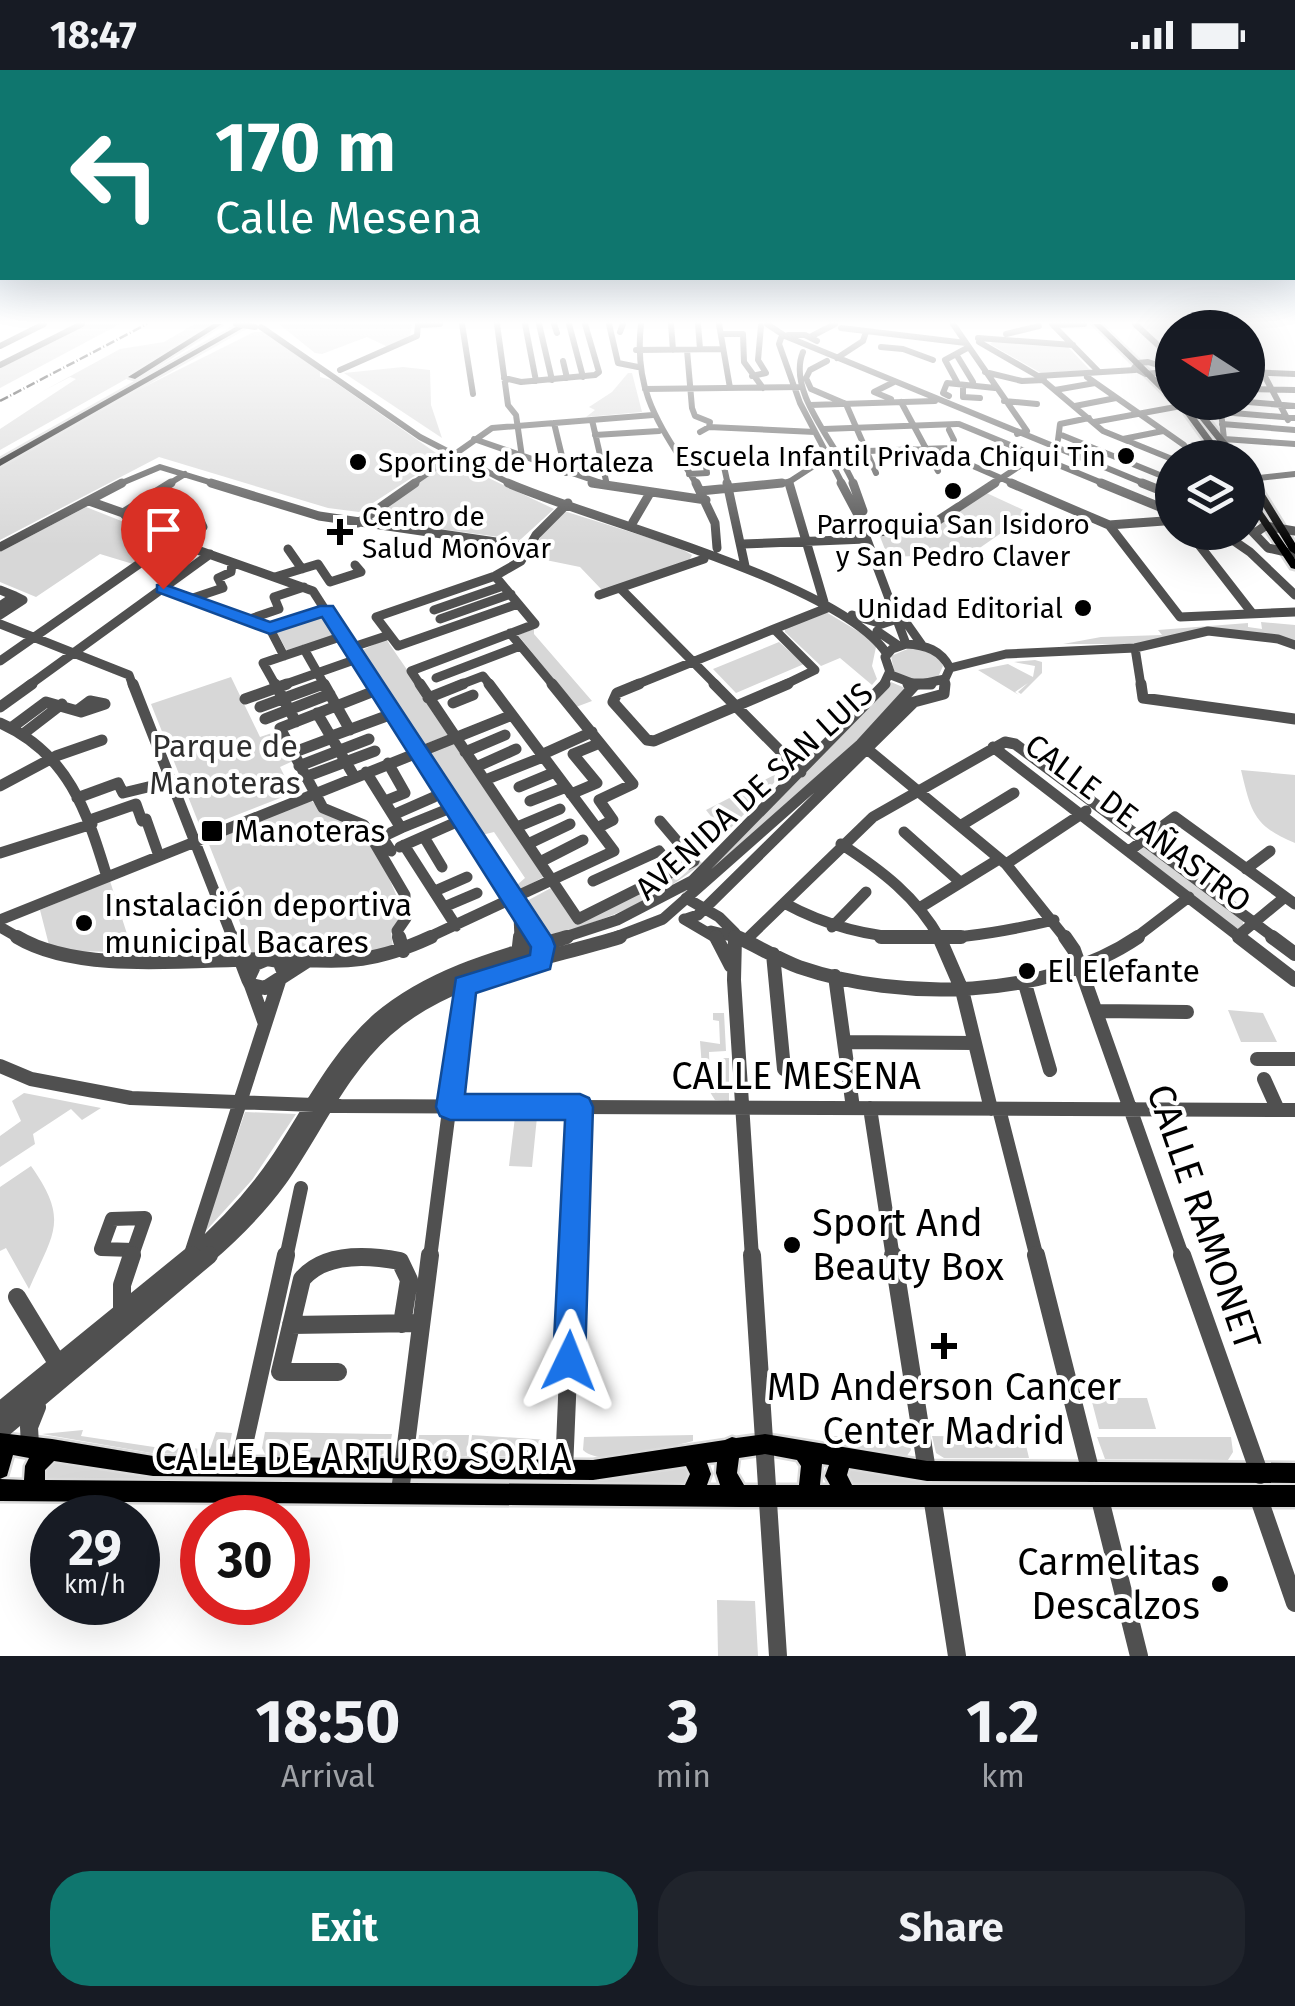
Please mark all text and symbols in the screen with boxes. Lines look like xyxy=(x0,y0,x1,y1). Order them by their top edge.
text: 18:47 xyxy=(50,12,137,58)
text: 170 m xyxy=(215,106,396,190)
icon: left xyxy=(50,110,180,240)
text: Calle Mesena xyxy=(215,191,482,245)
north arrow xyxy=(1155,310,1265,420)
map controls xyxy=(1155,310,1265,550)
place label: Escuela Infantil Privada Chiqui Tin xyxy=(675,440,1106,473)
button: layers xyxy=(1155,440,1265,550)
marker: Escuela Infantil Privada Chiqui Tin xyxy=(1115,445,1137,467)
place label: Sporting de Hortaleza xyxy=(378,446,654,479)
marker: Sporting de Hortaleza xyxy=(347,451,369,473)
marker: Parroquia San Isidoro y San Pedro Claver xyxy=(942,480,964,502)
pin xyxy=(121,487,206,590)
place label: Centro de Salud Monóvar xyxy=(362,500,551,565)
icon: arrive xyxy=(136,502,191,557)
place label: Parroquia San Isidoro y San Pedro Claver xyxy=(816,508,1090,573)
marker: Centro de Salud Monóvar xyxy=(327,519,353,545)
place label: Unidad Editorial xyxy=(857,592,1063,625)
marker: Unidad Editorial xyxy=(1072,597,1094,619)
street label: AVENIDA DE SAN LUIS xyxy=(627,674,881,908)
street label: CALLE DE AÑASTRO xyxy=(1018,726,1258,920)
park label: Parque de Manoteras xyxy=(149,727,301,802)
place label: Manoteras xyxy=(234,812,386,850)
marker: Manoteras xyxy=(199,818,225,844)
place label: Instalación deportiva municipal Bacares xyxy=(104,886,412,961)
marker: Instalación deportiva municipal Bacares xyxy=(73,912,95,934)
place label: El Elefante xyxy=(1047,952,1200,990)
marker: El Elefante xyxy=(1016,960,1038,982)
street label: CALLE MESENA xyxy=(671,1053,921,1099)
street label: CALLE RAMONET xyxy=(1137,1078,1271,1356)
place label: Sport And Beauty Box xyxy=(812,1200,1004,1290)
marker: Sport And Beauty Box xyxy=(781,1234,803,1256)
position arrow xyxy=(517,1309,621,1413)
marker: MD Anderson Cancer Center Madrid xyxy=(931,1333,957,1359)
place label: MD Anderson Cancer Center Madrid xyxy=(767,1364,1122,1454)
street label: CALLE DE ARTURO SORIA xyxy=(155,1434,572,1480)
speed limit sign: 30 xyxy=(180,1495,310,1625)
text: 29 xyxy=(68,1518,122,1578)
place label: Carmelitas Descalzos xyxy=(1017,1539,1200,1629)
text: km/h xyxy=(64,1570,126,1600)
marker: Carmelitas Descalzos xyxy=(1209,1573,1231,1595)
text: 18:50 xyxy=(255,1686,400,1758)
text: 3 xyxy=(668,1686,699,1758)
text: 1.2 xyxy=(966,1686,1040,1758)
text: Arrival xyxy=(281,1757,375,1795)
text: min xyxy=(656,1757,711,1795)
text: km xyxy=(981,1757,1025,1795)
button: Exit xyxy=(50,1871,638,1986)
button: Share xyxy=(658,1871,1245,1986)

